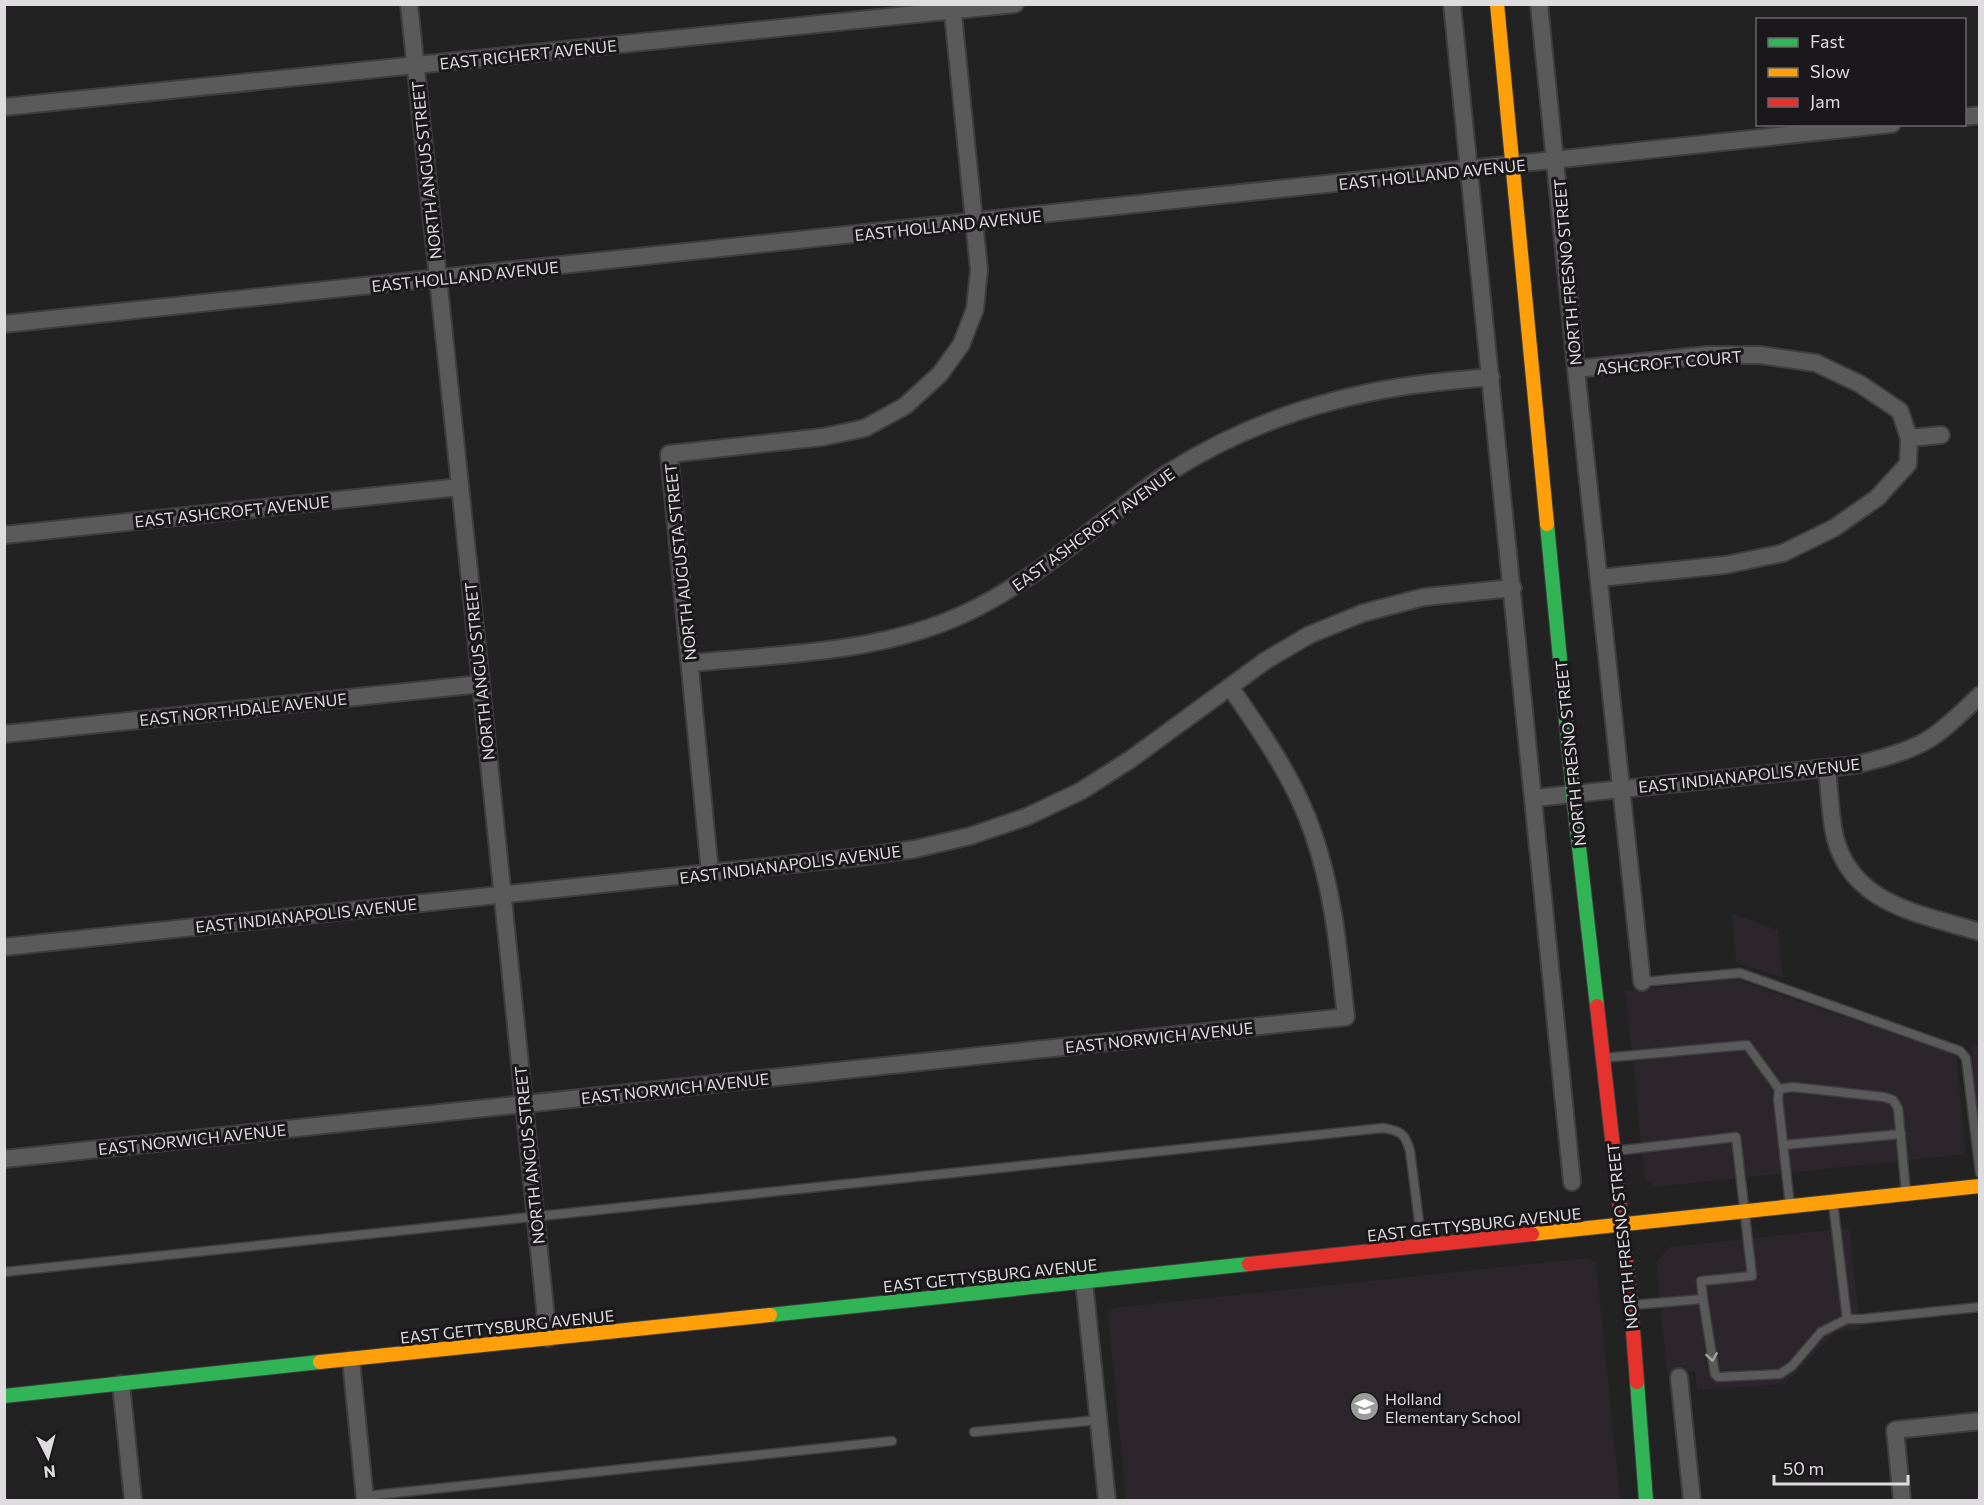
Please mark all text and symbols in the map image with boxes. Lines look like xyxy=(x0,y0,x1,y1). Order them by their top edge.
legend xyxy=(1756,18,1966,126)
text: Fast xyxy=(1810,30,1845,52)
street label: EAST RICHERT AVENUE xyxy=(438,35,618,73)
text: Slow xyxy=(1810,60,1850,82)
street label: NORTH ANGUS STREET xyxy=(407,80,445,260)
text: Jam xyxy=(1810,90,1840,112)
street label: EAST HOLLAND AVENUE xyxy=(1338,155,1526,193)
street label: NORTH FRESNO STREET xyxy=(1549,178,1585,366)
street label: EAST HOLLAND AVENUE xyxy=(854,206,1042,244)
street label: EAST HOLLAND AVENUE xyxy=(371,257,559,295)
street label: ASHCROFT COURT xyxy=(1596,346,1742,378)
street label: NORTH AUGUSTA STREET xyxy=(660,463,700,661)
street label: EAST ASHCROFT AVENUE xyxy=(1008,464,1178,594)
street label: EAST ASHCROFT AVENUE xyxy=(134,491,330,531)
street label: NORTH ANGUS STREET xyxy=(460,581,498,761)
street label: NORTH FRESNO STREET xyxy=(1551,659,1589,847)
street label: EAST NORTHDALE AVENUE xyxy=(138,689,348,729)
street label: EAST INDIANAPOLIS AVENUE xyxy=(1637,754,1861,796)
street label: EAST INDIANAPOLIS AVENUE xyxy=(678,841,902,887)
street label: EAST INDIANAPOLIS AVENUE xyxy=(194,894,418,936)
street label: EAST NORWICH AVENUE xyxy=(1064,1018,1254,1056)
street label: NORTH ANGUS STREET xyxy=(510,1065,548,1245)
street label: EAST NORWICH AVENUE xyxy=(580,1069,770,1107)
street label: EAST NORWICH AVENUE xyxy=(97,1120,287,1158)
street label: NORTH FRESNO STREET xyxy=(1603,1142,1641,1330)
street label: EAST GETTYSBURG AVENUE xyxy=(1366,1203,1582,1245)
street label: EAST GETTYSBURG AVENUE xyxy=(882,1254,1098,1296)
street label: EAST GETTYSBURG AVENUE xyxy=(399,1305,615,1347)
one-way arrow xyxy=(1705,1352,1718,1362)
place label: Holland Elementary School xyxy=(1385,1389,1521,1426)
school or university icon: Holland Elementary School xyxy=(1348,1391,1380,1423)
north arrow xyxy=(18,1427,78,1487)
scale bar xyxy=(1774,1448,1908,1486)
text: 50 m xyxy=(1783,1457,1824,1479)
text: N xyxy=(43,1462,57,1482)

